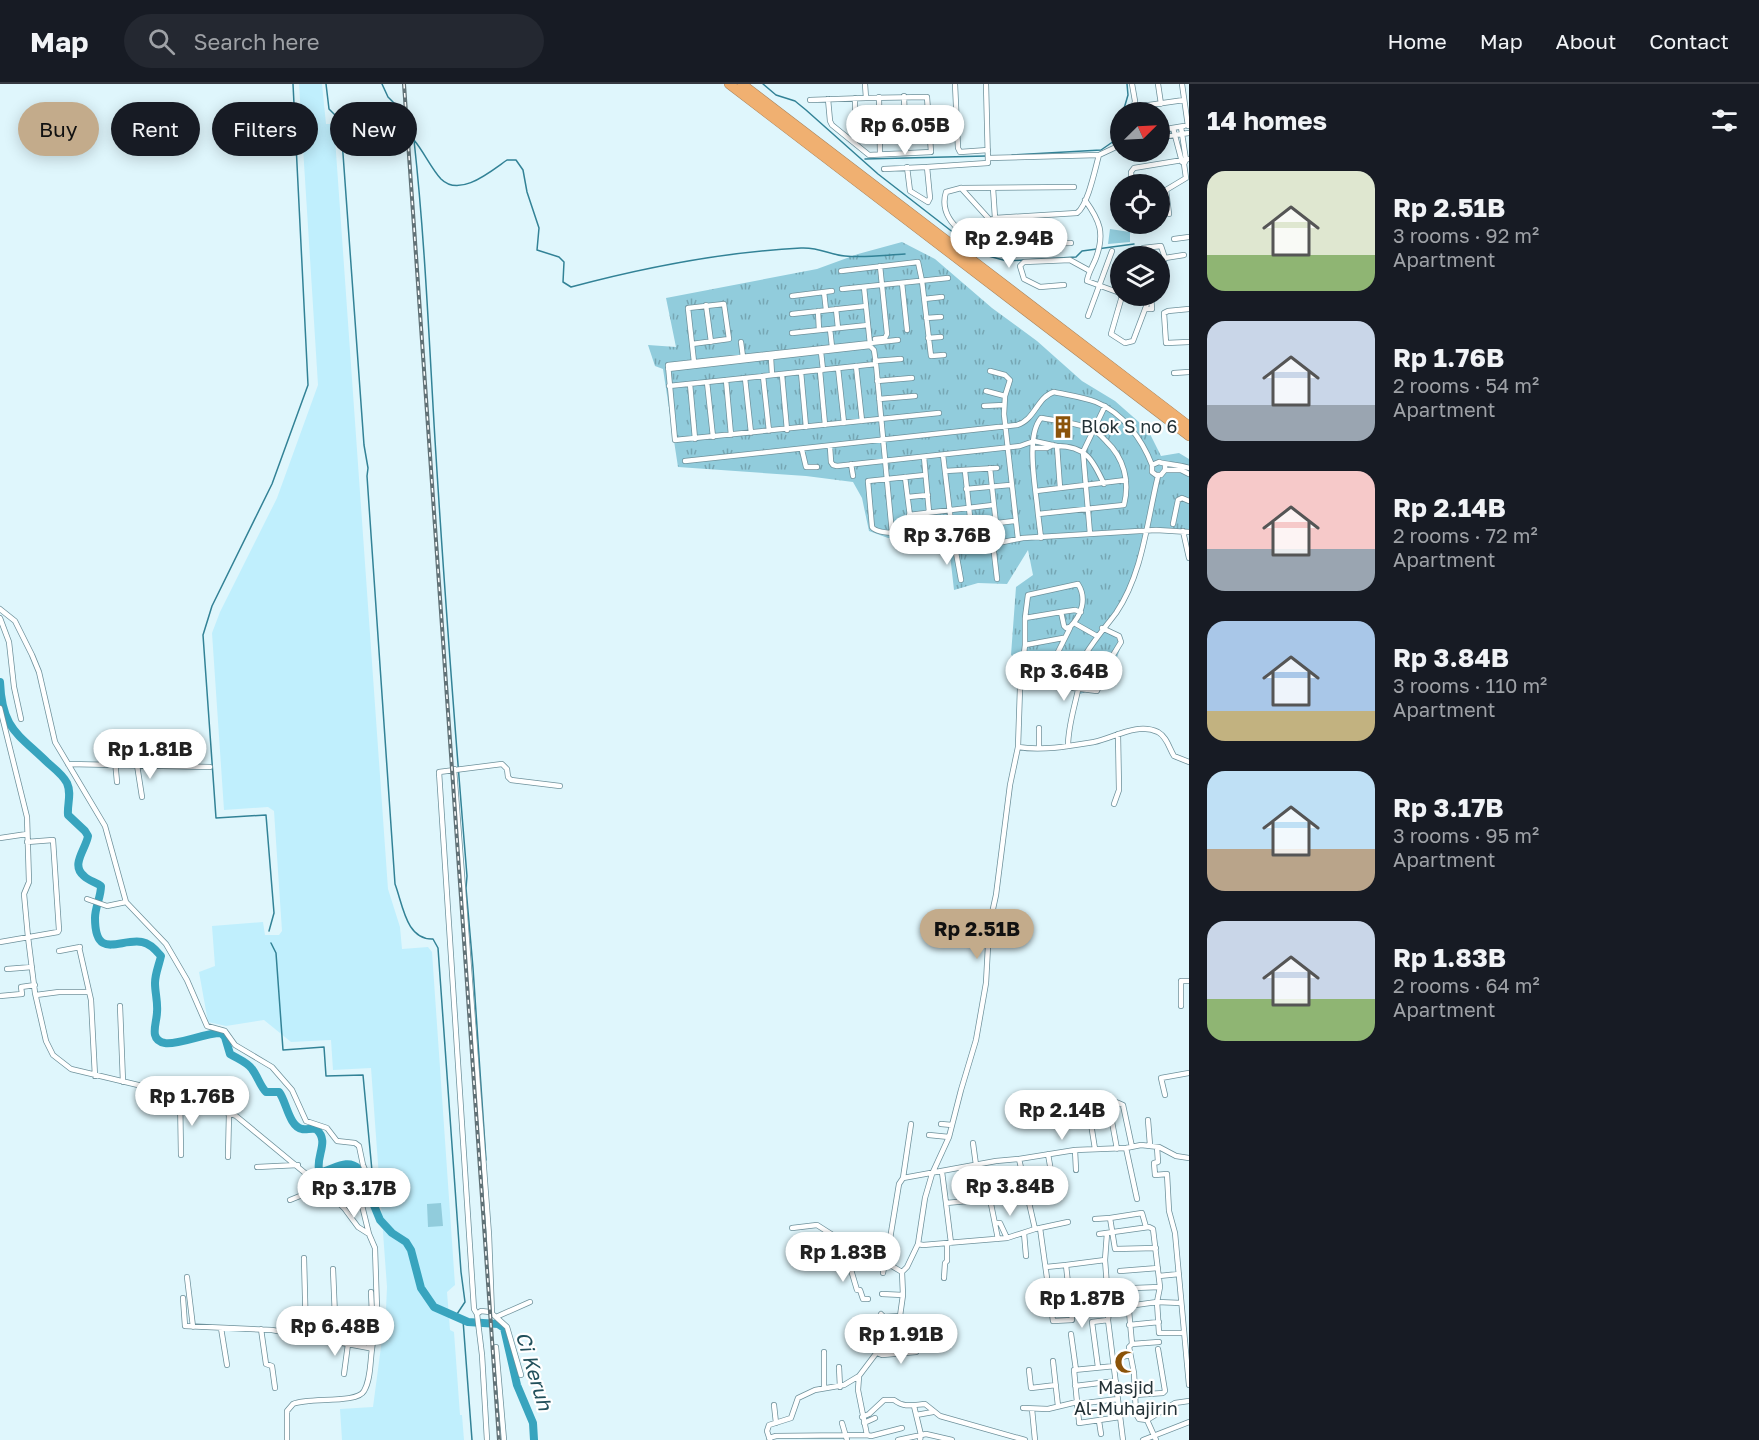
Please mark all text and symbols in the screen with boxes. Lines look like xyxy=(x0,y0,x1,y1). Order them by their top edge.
search box xyxy=(124,14,544,68)
text: Map xyxy=(30,25,88,58)
icon: search xyxy=(145,25,178,58)
text: Search here xyxy=(193,28,319,55)
text: Home xyxy=(1387,28,1447,54)
text: Map xyxy=(1480,28,1523,54)
text: About xyxy=(1556,28,1616,54)
text: Contact xyxy=(1649,28,1729,54)
chip: Buy xyxy=(18,102,99,156)
chip: Rent xyxy=(111,102,200,156)
chip: Filters xyxy=(212,102,318,156)
chip: New xyxy=(330,102,417,156)
north arrow xyxy=(1110,102,1170,162)
map controls xyxy=(1110,102,1170,306)
icon: filters xyxy=(1708,104,1741,137)
pin: Rp 6.05B xyxy=(843,105,967,156)
text: 14 homes xyxy=(1207,105,1327,136)
text: Rp 6.05B xyxy=(860,112,950,136)
button: locate xyxy=(1110,174,1170,234)
text: Rp 2.51B xyxy=(1393,192,1505,223)
icon: home xyxy=(1255,195,1327,267)
pin: Rp 2.94B xyxy=(947,218,1071,269)
text: 3 rooms · 92 m² xyxy=(1393,223,1539,247)
text: Rp 2.94B xyxy=(964,225,1054,249)
button: layers xyxy=(1110,246,1170,306)
text: Apartment xyxy=(1393,247,1496,271)
text: Rp 1.76B xyxy=(1393,342,1504,373)
icon: home xyxy=(1255,345,1327,417)
text: 2 rooms · 54 m² xyxy=(1393,373,1539,397)
text: Apartment xyxy=(1393,397,1496,421)
building icon: Blok S no 6 xyxy=(1050,414,1076,440)
place label: Blok S no 6 xyxy=(1081,415,1177,437)
text: Rp 2.14B xyxy=(1393,492,1506,523)
icon: home xyxy=(1255,495,1327,567)
pin: Rp 3.76B xyxy=(885,515,1009,566)
text: Rp 3.76B xyxy=(903,522,991,546)
text: 2 rooms · 72 m² xyxy=(1393,523,1538,547)
text: Apartment xyxy=(1393,547,1496,571)
text: Rp 3.84B xyxy=(1393,642,1509,673)
icon: home xyxy=(1255,645,1327,717)
pin: Rp 3.64B xyxy=(1002,651,1126,702)
text: Rp 3.64B xyxy=(1019,658,1109,682)
text: 3 rooms · 110 m² xyxy=(1393,673,1547,697)
text: Apartment xyxy=(1393,697,1496,721)
pin: Rp 1.81B xyxy=(88,729,212,780)
text: Rp 1.81B xyxy=(107,736,193,760)
text: Rp 3.17B xyxy=(1393,792,1504,823)
icon: home xyxy=(1255,795,1327,867)
text: 3 rooms · 95 m² xyxy=(1393,823,1539,847)
text: Apartment xyxy=(1393,847,1496,871)
pin: Rp 2.51B xyxy=(915,909,1039,960)
text: Rp 2.51B xyxy=(934,916,1020,940)
text: Rp 1.83B xyxy=(1393,942,1506,973)
icon: home xyxy=(1255,945,1327,1017)
text: 2 rooms · 64 m² xyxy=(1393,973,1540,997)
text: Apartment xyxy=(1393,997,1496,1021)
pin: Rp 1.76B xyxy=(130,1076,254,1127)
text: Rp 1.76B xyxy=(149,1083,235,1107)
pin: Rp 2.14B xyxy=(1000,1090,1124,1141)
text: Rp 2.14B xyxy=(1019,1097,1105,1121)
pin: Rp 3.84B xyxy=(948,1166,1072,1217)
pin: Rp 3.17B xyxy=(292,1168,416,1219)
text: Rp 3.84B xyxy=(965,1173,1055,1197)
text: Rp 3.17B xyxy=(311,1175,397,1199)
pin: Rp 1.83B xyxy=(781,1232,905,1283)
text: Rp 1.83B xyxy=(800,1239,887,1263)
pin: Rp 1.87B xyxy=(1020,1278,1144,1329)
text: Rp 1.87B xyxy=(1039,1285,1125,1309)
pin: Rp 6.48B xyxy=(273,1306,397,1357)
text: Rp 6.48B xyxy=(290,1313,380,1337)
pin: Rp 1.91B xyxy=(839,1314,963,1365)
text: Rp 1.91B xyxy=(859,1321,944,1345)
water label: Ci Keruh xyxy=(512,1328,558,1414)
mosque icon: Masjid Al-Muhajirin xyxy=(1113,1349,1139,1375)
place label: Masjid Al-Muhajirin xyxy=(1074,1376,1178,1419)

